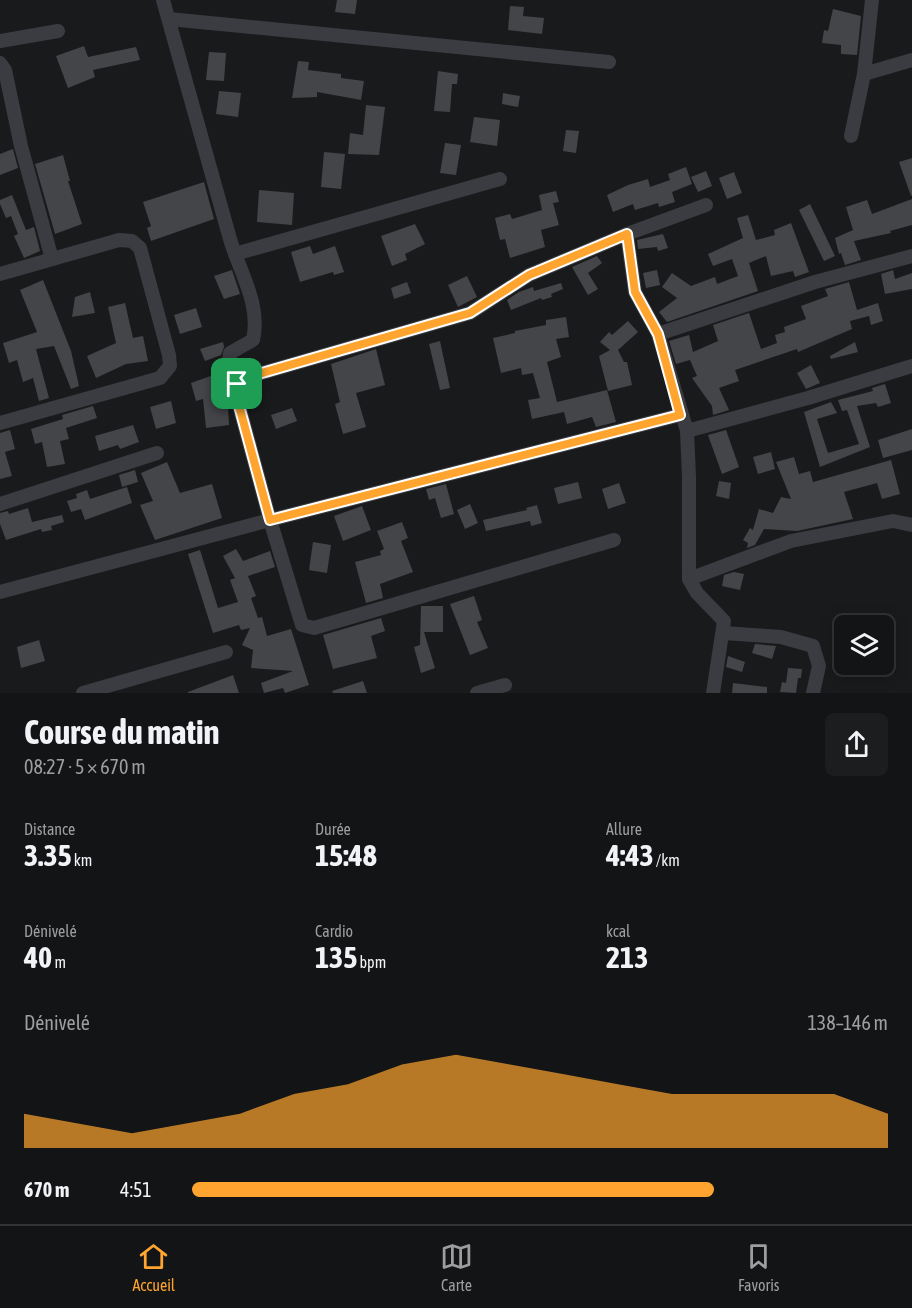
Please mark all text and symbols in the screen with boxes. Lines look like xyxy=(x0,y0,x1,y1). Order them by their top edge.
pin xyxy=(211,358,262,409)
icon: arrive xyxy=(220,367,253,400)
map controls xyxy=(834,615,894,675)
button: layers xyxy=(834,615,894,675)
text: Course du matin xyxy=(24,713,220,751)
button: share xyxy=(825,713,888,776)
text: 08:27 · 5 × 670 m xyxy=(24,755,146,778)
text: Distance xyxy=(24,820,75,838)
text: Durée xyxy=(315,820,351,838)
text: Allure xyxy=(606,820,642,838)
text: 3.35 xyxy=(24,838,72,872)
text: 15:48 xyxy=(315,838,377,872)
text: 4:43 xyxy=(606,838,654,872)
text: km xyxy=(72,851,92,869)
text: /km xyxy=(654,851,680,869)
text: Dénivelé xyxy=(24,922,77,940)
text: Cardio xyxy=(315,922,353,940)
text: kcal xyxy=(606,922,630,940)
text: 40 xyxy=(24,940,52,974)
text: 135 xyxy=(315,940,357,974)
text: 213 xyxy=(606,940,648,974)
text: m xyxy=(52,953,66,971)
text: bpm xyxy=(357,953,386,971)
text: Dénivelé xyxy=(24,1011,90,1034)
text: 138–146 m xyxy=(807,1011,888,1034)
text: 670 m xyxy=(24,1178,69,1201)
text: 4:51 xyxy=(120,1178,152,1201)
tab: Accueil xyxy=(132,1240,175,1294)
tab: Carte xyxy=(440,1240,473,1294)
tab: Favoris xyxy=(738,1240,780,1294)

